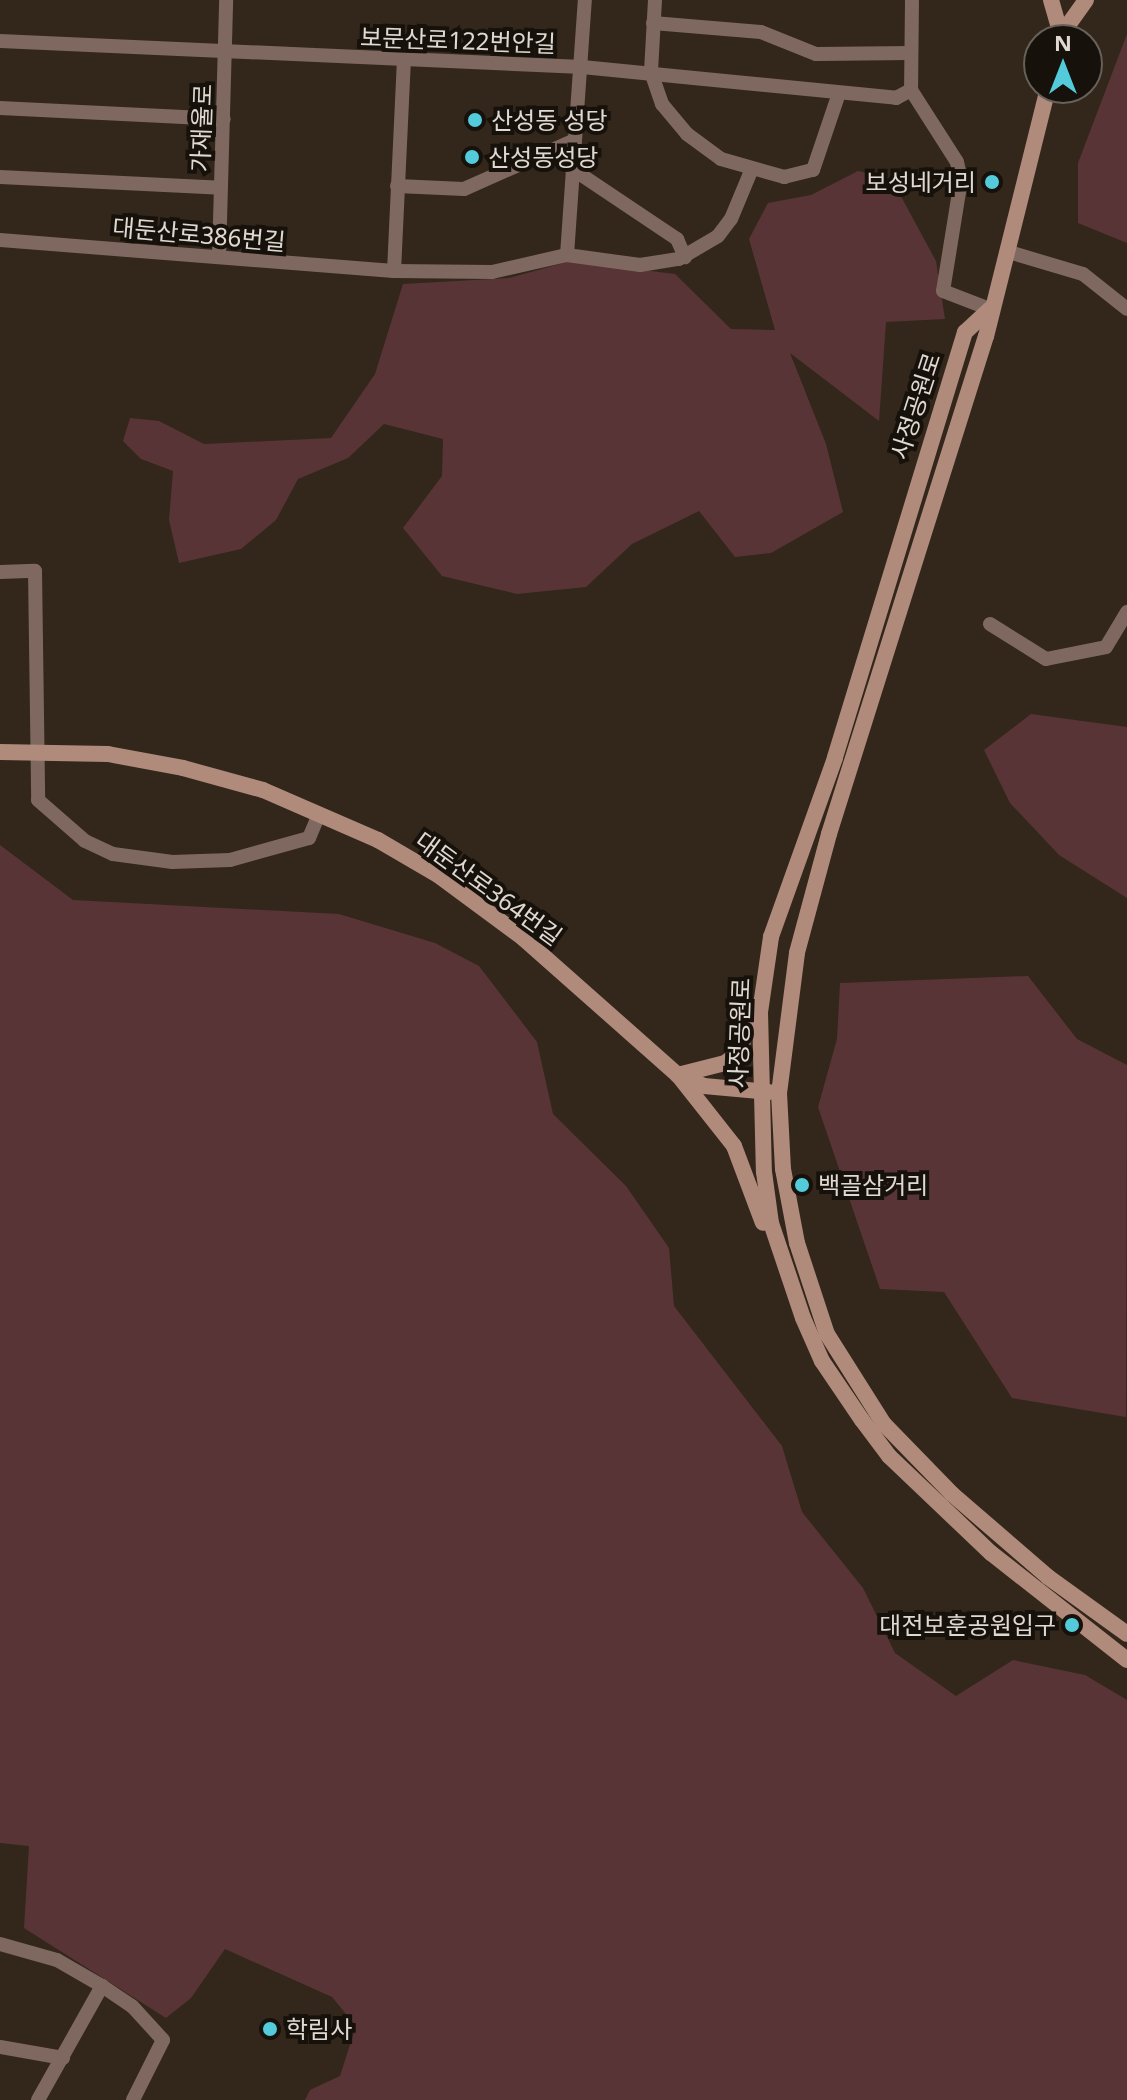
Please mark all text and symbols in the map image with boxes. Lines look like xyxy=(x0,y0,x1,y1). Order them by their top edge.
street label: 보문산로122번안길 xyxy=(360,22,556,58)
north arrow xyxy=(1023,24,1103,104)
text: N xyxy=(1054,27,1072,57)
street label: 가재울로 xyxy=(185,83,217,173)
place label: 산성동 성당 xyxy=(491,106,608,134)
marker: 산성동 성당 xyxy=(466,111,484,129)
place label: 산성동성당 xyxy=(488,143,598,171)
marker: 산성동성당 xyxy=(463,148,481,166)
place label: 보성네거리 xyxy=(866,168,976,196)
marker: 보성네거리 xyxy=(983,173,1001,191)
street label: 대둔산로386번길 xyxy=(111,212,287,256)
street label: 사정공원로 xyxy=(884,349,946,463)
street label: 대둔산로364번길 xyxy=(410,825,568,951)
street label: 사정공원로 xyxy=(723,977,755,1089)
place label: 백골삼거리 xyxy=(818,1171,928,1199)
marker: 백골삼거리 xyxy=(793,1176,811,1194)
place label: 대전보훈공원입구 xyxy=(879,1611,1056,1639)
marker: 대전보훈공원입구 xyxy=(1063,1616,1081,1634)
place label: 학림사 xyxy=(286,2015,352,2043)
marker: 학림사 xyxy=(261,2020,279,2038)

